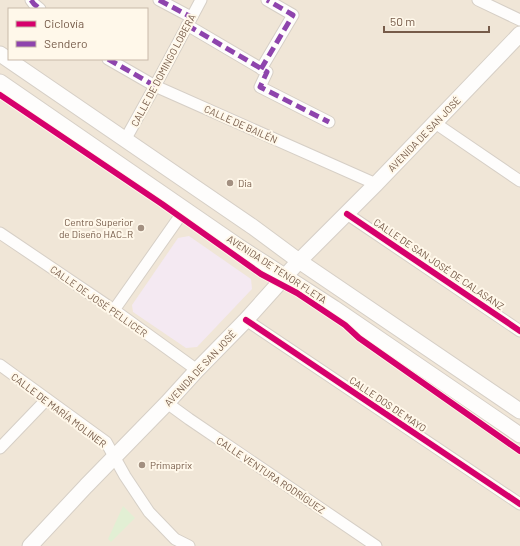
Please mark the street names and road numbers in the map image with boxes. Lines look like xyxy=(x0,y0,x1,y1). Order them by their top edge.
street label: CALLE DE DOMINGO LOBERA xyxy=(128,12,198,128)
street label: AVENIDA DE SAN JOSÉ xyxy=(385,94,463,174)
street label: CALLE DE BAILÉN xyxy=(202,102,280,146)
street label: CALLE DE SAN JOSÉ DE CALASANZ xyxy=(372,216,506,312)
street label: AVENIDA DE TENOR FLETA xyxy=(225,232,329,306)
street label: CALLE DE JOSÉ PELLICER xyxy=(48,263,150,339)
street label: AVENIDA DE SAN JOSÉ xyxy=(162,328,238,408)
street label: CALLE DE MARÍA MOLINER xyxy=(9,370,109,450)
street label: CALLE DOS DE MAYO xyxy=(347,374,429,434)
street label: CALLE VENTURA RODRÍGUEZ xyxy=(214,434,328,516)

